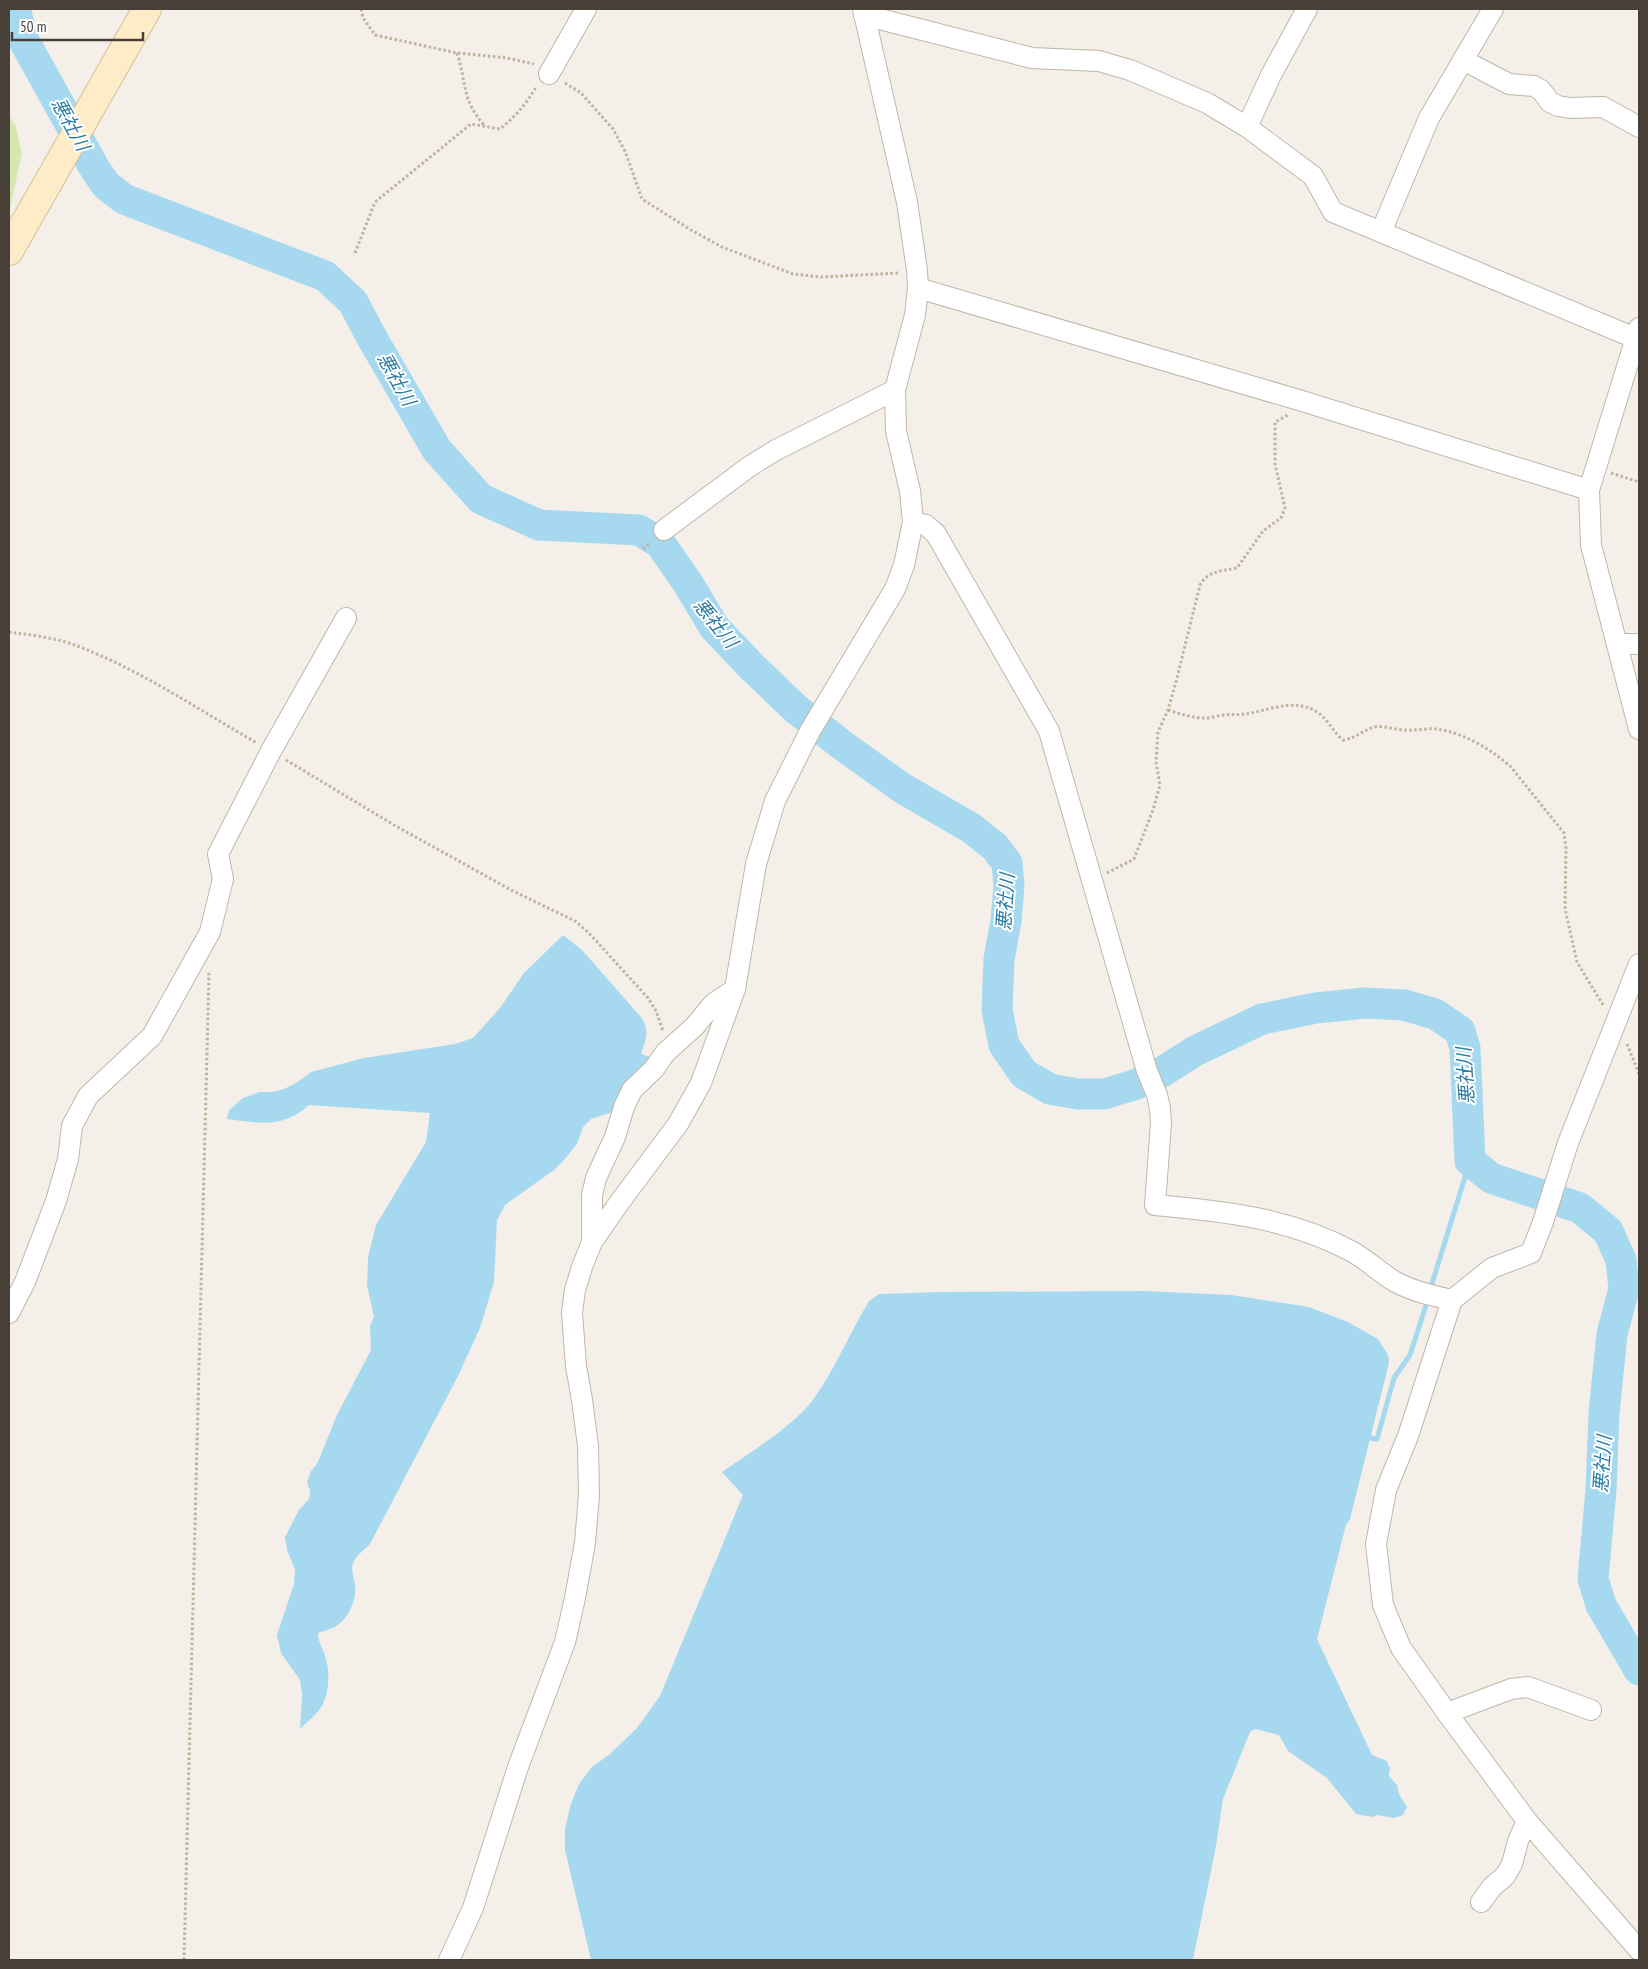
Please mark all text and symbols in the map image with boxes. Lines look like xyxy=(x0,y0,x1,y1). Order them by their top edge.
scale bar xyxy=(12,10,144,42)
text: 50 m xyxy=(20,17,46,36)
water label: 悪社川 xyxy=(47,93,96,156)
water label: 悪社川 xyxy=(373,348,422,411)
water label: 悪社川 xyxy=(689,593,745,654)
water label: 悪社川 xyxy=(991,871,1019,931)
water label: 悪社川 xyxy=(1451,1045,1479,1105)
water label: 悪社川 xyxy=(1588,1433,1616,1493)

